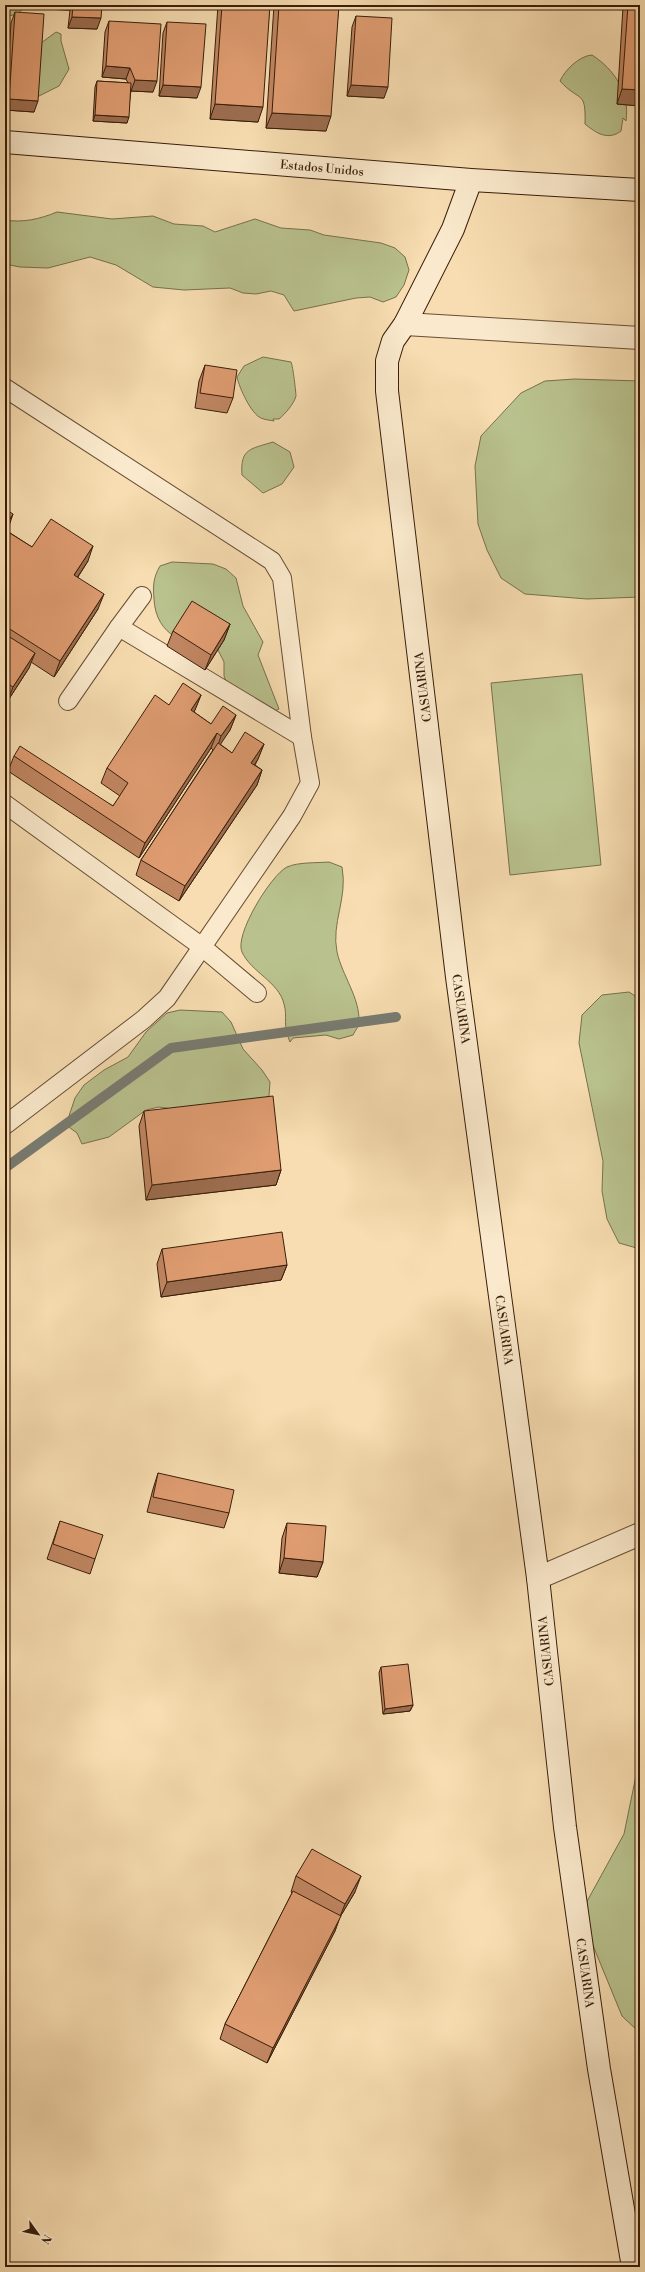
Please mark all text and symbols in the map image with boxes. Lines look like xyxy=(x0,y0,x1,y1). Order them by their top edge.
street label: Estados Unidos xyxy=(279,157,364,180)
street label: CASUARINA xyxy=(412,650,435,723)
street label: CASUARINA xyxy=(448,973,473,1046)
street label: CASUARINA xyxy=(491,1294,516,1367)
street label: CASUARINA xyxy=(535,1614,558,1687)
street label: CASUARINA xyxy=(572,1937,597,2010)
north arrow xyxy=(18,2214,58,2254)
text: N xyxy=(37,2231,54,2247)

